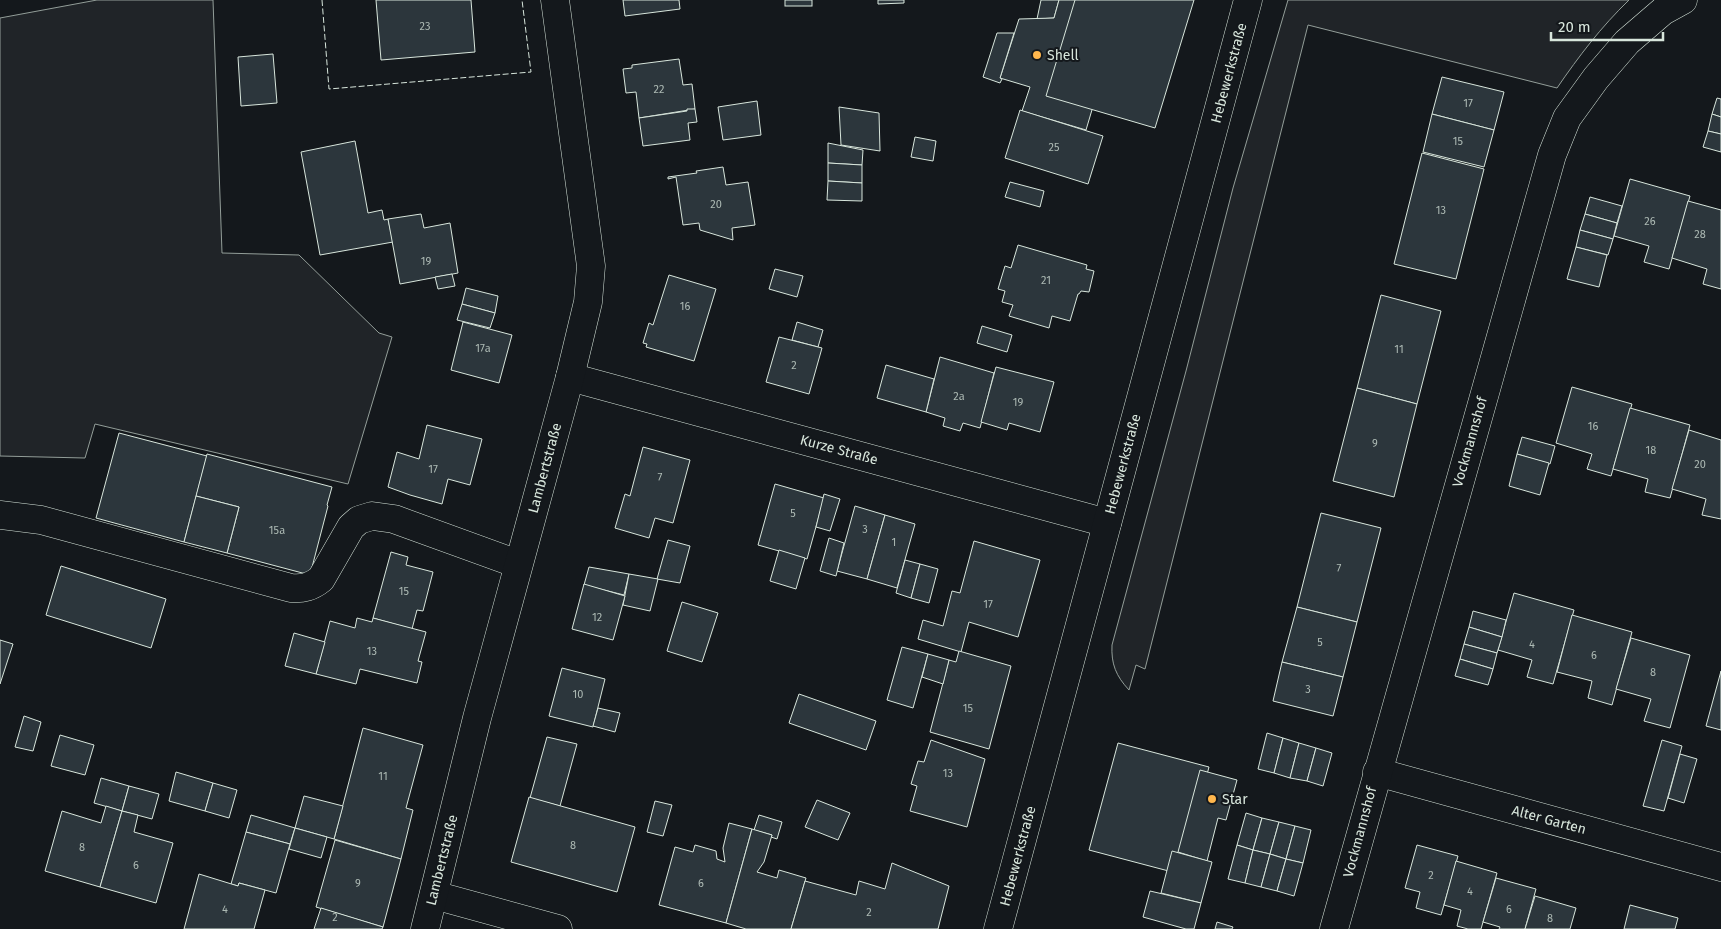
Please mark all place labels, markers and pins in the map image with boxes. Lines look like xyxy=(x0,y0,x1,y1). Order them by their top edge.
place label: Shell xyxy=(1047,47,1079,64)
marker: Shell xyxy=(1031,49,1043,61)
place label: Star xyxy=(1222,791,1248,808)
marker: Star xyxy=(1206,793,1218,805)

